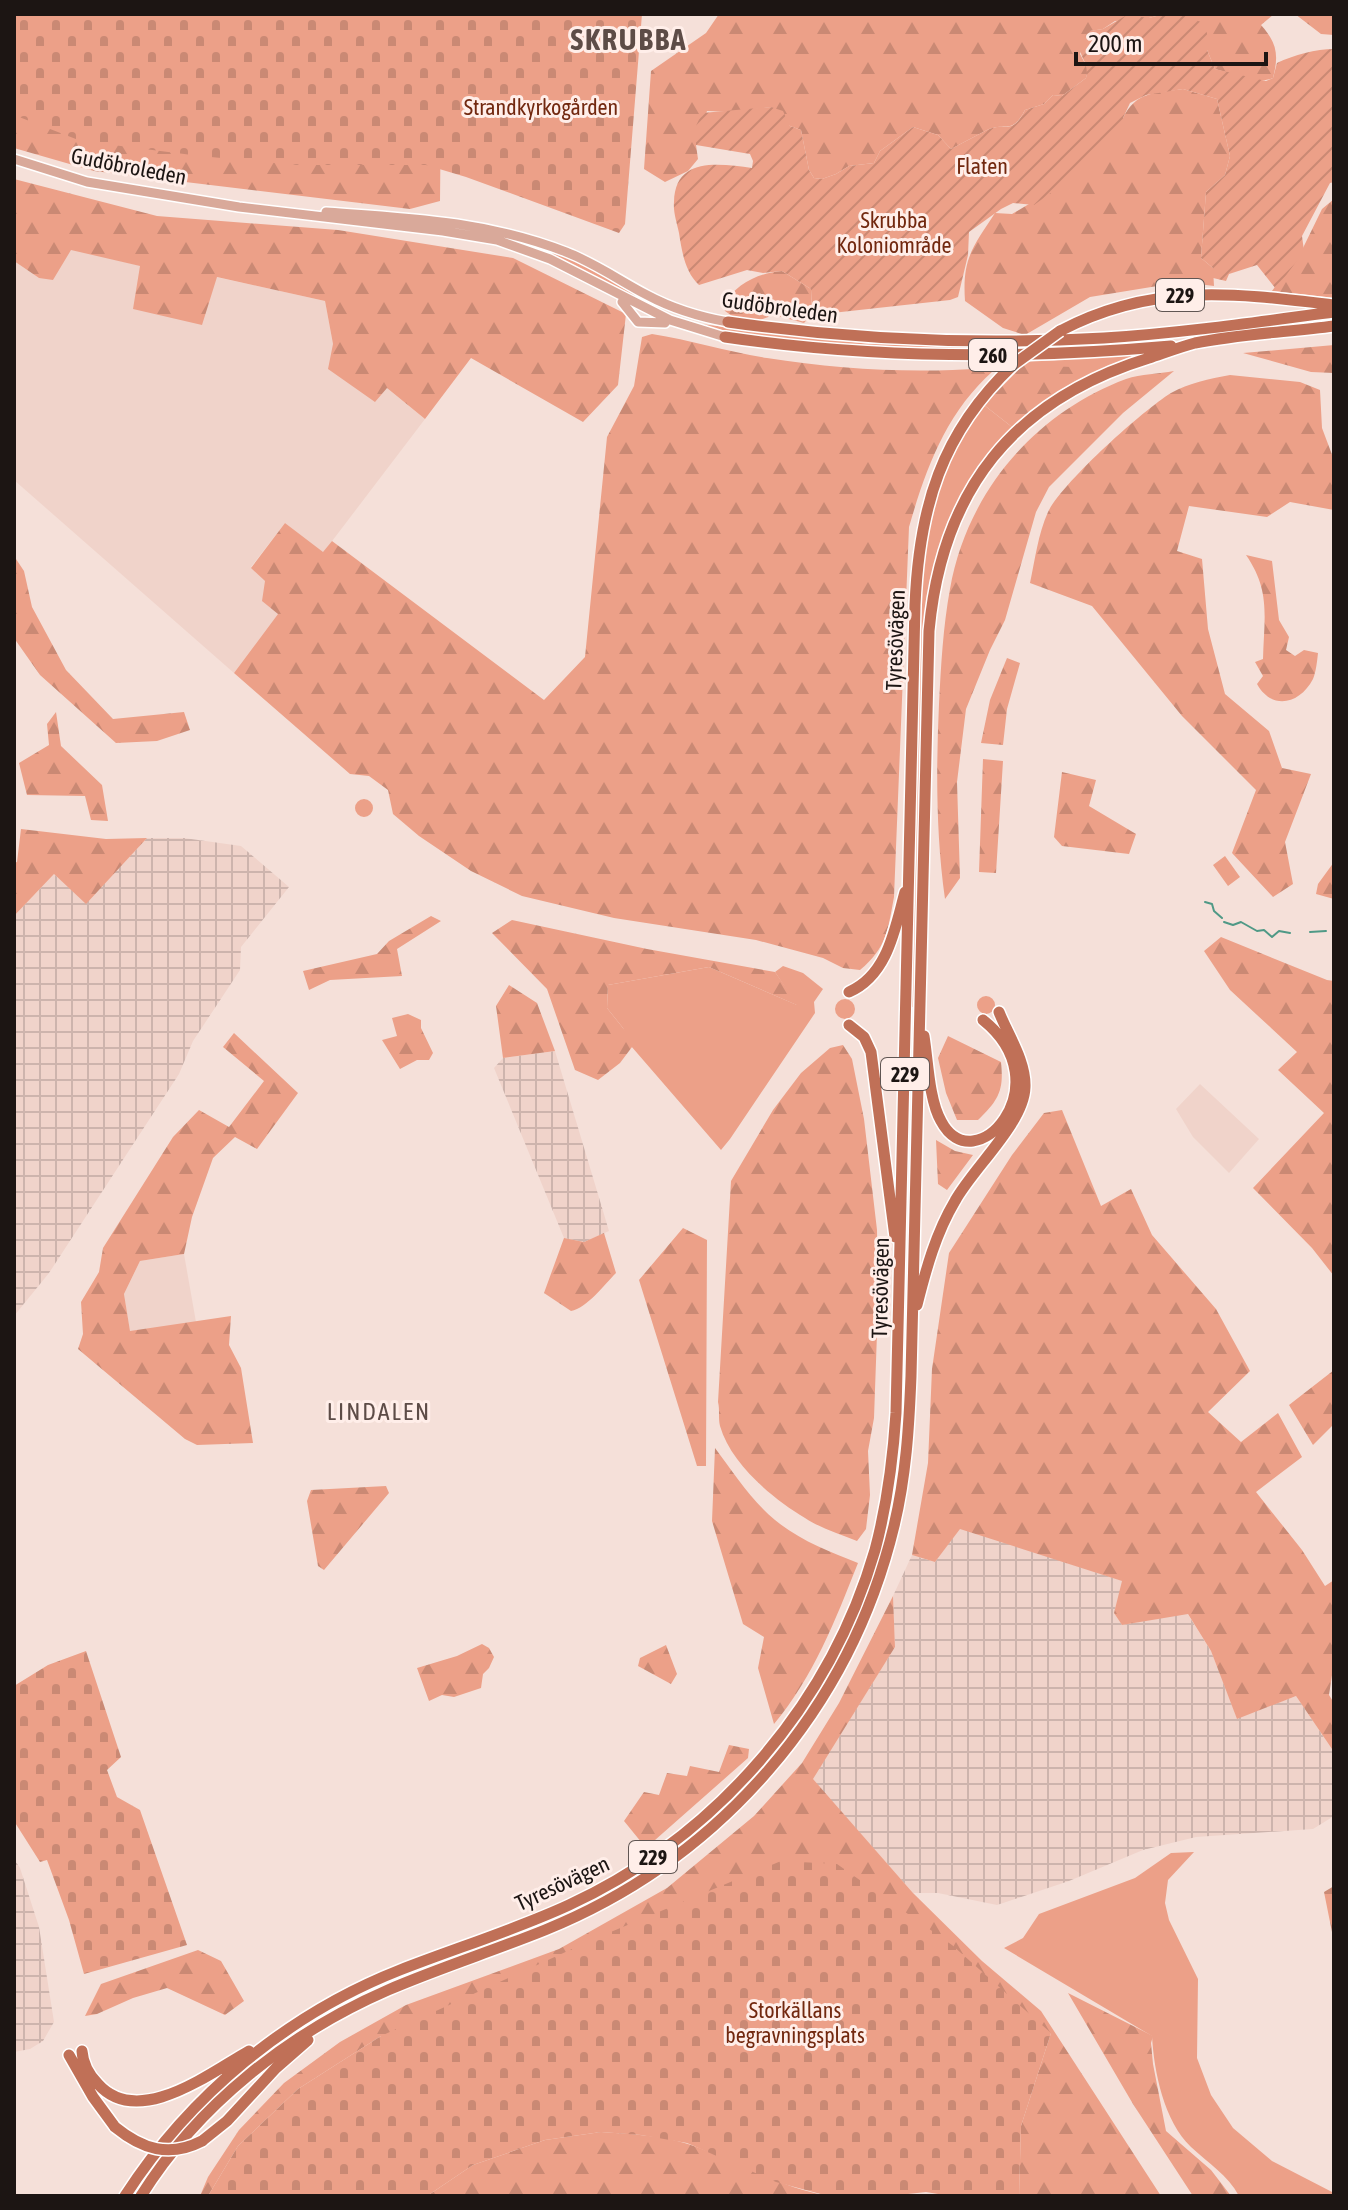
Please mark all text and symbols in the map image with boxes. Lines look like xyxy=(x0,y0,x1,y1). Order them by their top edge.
scale bar xyxy=(1076,16,1266,66)
district label: SKRUBBA xyxy=(570,22,688,56)
text: 200 m xyxy=(1088,30,1142,57)
park label: Strandkyrkogården xyxy=(464,94,618,120)
street label: Gudöbroleden xyxy=(69,142,189,190)
park label: Flaten xyxy=(956,153,1008,179)
park label: Skrubba Koloniområde xyxy=(836,207,952,258)
road number: 229 xyxy=(1156,279,1204,311)
street label: Gudöbroleden xyxy=(720,286,840,328)
road number: 260 xyxy=(969,339,1017,371)
street label: Tyresövägen xyxy=(880,589,910,691)
road number: 229 xyxy=(881,1058,929,1090)
street label: Tyresövägen xyxy=(866,1237,894,1339)
district label: LINDALEN xyxy=(327,1398,431,1425)
road number: 229 xyxy=(629,1841,677,1873)
street label: Tyresövägen xyxy=(511,1850,613,1916)
park label: Storkällans begravningsplats xyxy=(725,1997,865,2048)

